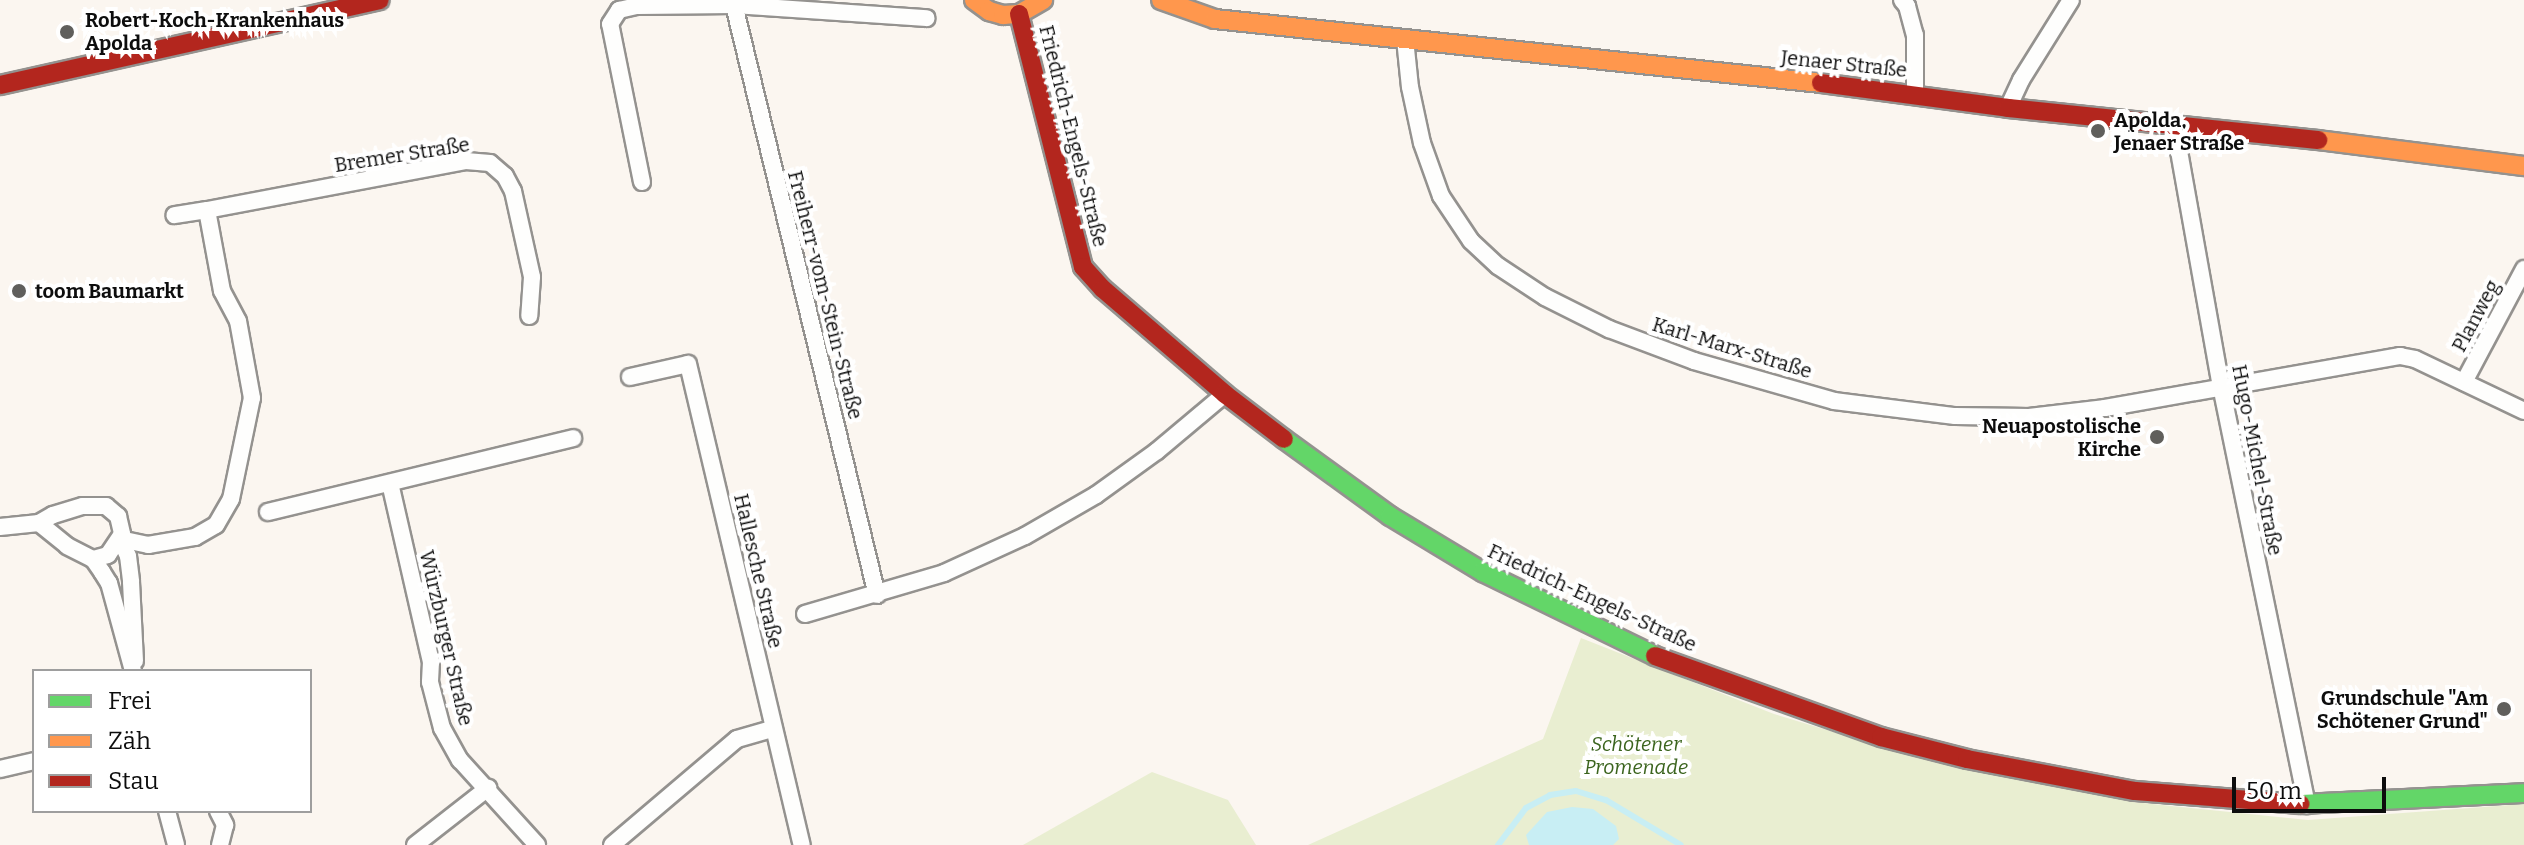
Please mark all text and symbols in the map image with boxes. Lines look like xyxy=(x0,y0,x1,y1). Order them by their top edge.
place label: Robert-Koch-Krankenhaus Apolda xyxy=(85,8,344,55)
marker: Robert-Koch-Krankenhaus Apolda xyxy=(56,21,78,43)
street label: Friedrich-Engels-Straße xyxy=(1034,23,1112,249)
street label: Jenaer Straße xyxy=(1780,45,1908,83)
place label: Apolda, Jenaer Straße xyxy=(2114,108,2244,155)
marker: Apolda, Jenaer Straße xyxy=(2089,122,2107,140)
street label: Bremer Straße xyxy=(333,132,471,178)
street label: Freiherr-vom-Stein-Straße xyxy=(782,168,868,422)
street label: Planweg xyxy=(2447,276,2505,356)
place label: toom Baumarkt xyxy=(35,279,184,303)
marker: toom Baumarkt xyxy=(10,282,28,300)
street label: Karl-Marx-Straße xyxy=(1649,312,1815,384)
street label: Hugo-Michel-Straße xyxy=(2227,363,2287,557)
place label: Neuapostolische Kirche xyxy=(1982,414,2141,461)
marker: Neuapostolische Kirche xyxy=(2148,428,2166,446)
street label: Hallesche Straße xyxy=(729,491,787,651)
street label: Friedrich-Engels-Straße xyxy=(1484,539,1700,657)
street label: Würzburger Straße xyxy=(414,548,478,728)
legend xyxy=(32,669,312,813)
place label: Grundschule "Am Schötener Grund" xyxy=(2317,686,2488,733)
text: Frei xyxy=(108,687,151,715)
marker: Grundschule "Am Schötener Grund" xyxy=(2495,700,2513,718)
text: Zäh xyxy=(108,727,151,755)
park label: Schötener Promenade xyxy=(1584,732,1688,779)
scale bar xyxy=(2236,761,2390,811)
text: Stau xyxy=(108,767,159,795)
text: 50 m xyxy=(2246,777,2302,805)

